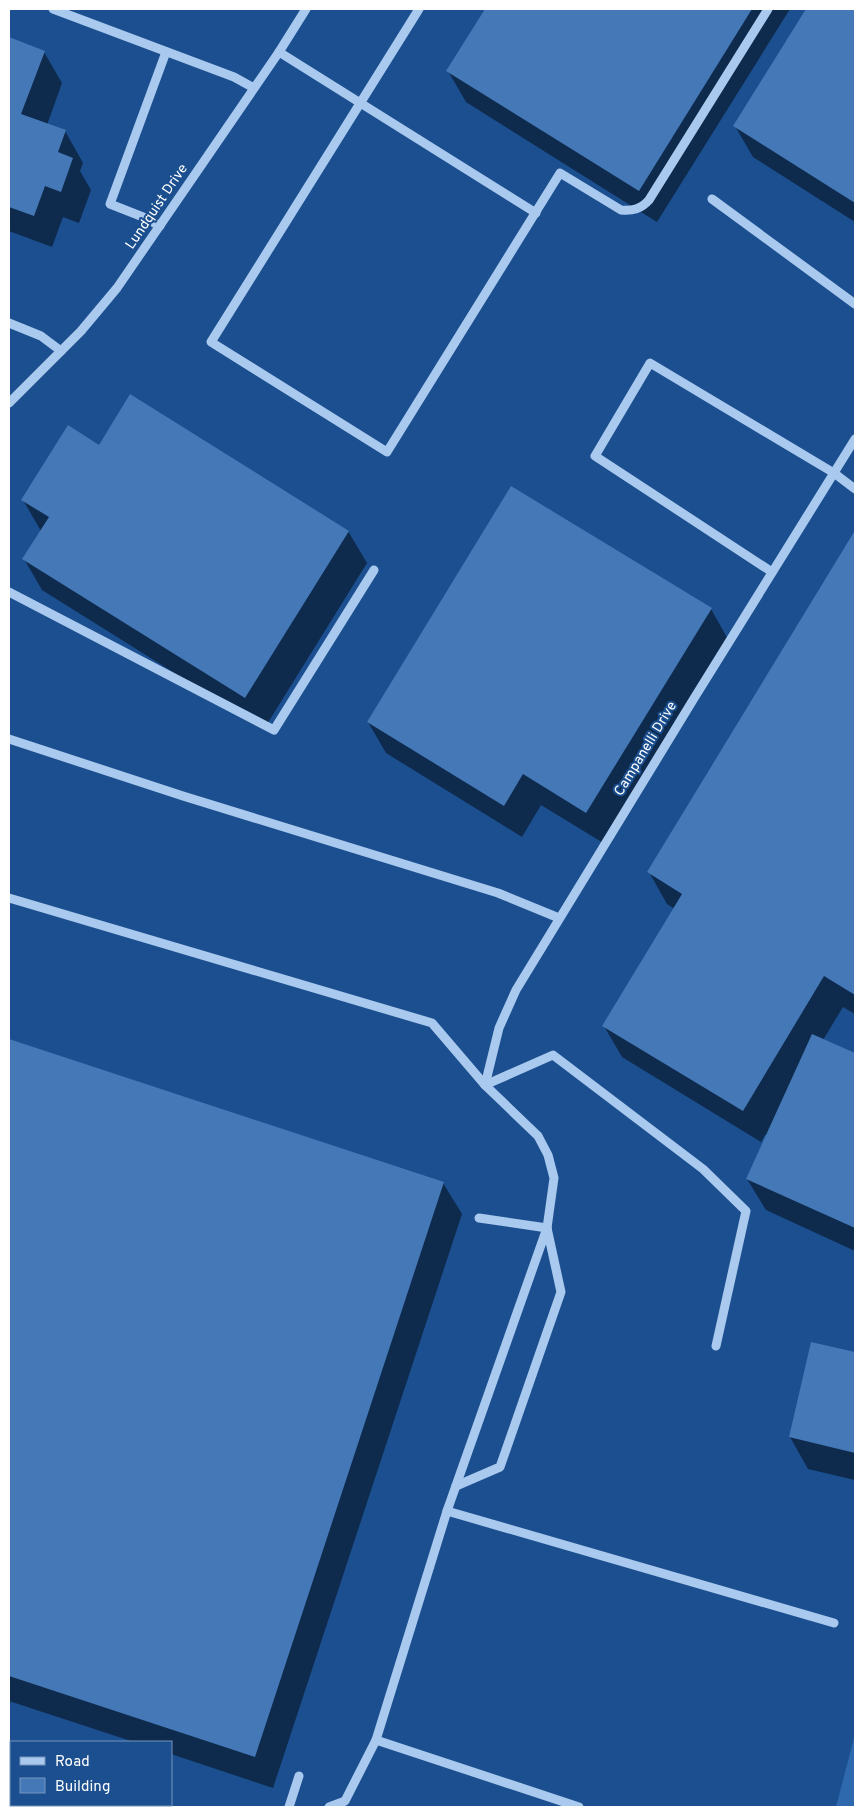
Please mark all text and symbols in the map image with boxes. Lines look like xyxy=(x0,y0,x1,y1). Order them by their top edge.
street label: Lundquist Drive xyxy=(122,161,192,253)
street label: Campanelli Drive xyxy=(611,699,681,799)
legend xyxy=(10,1741,172,1806)
text: Road xyxy=(55,1753,90,1772)
text: Building xyxy=(55,1778,110,1797)

